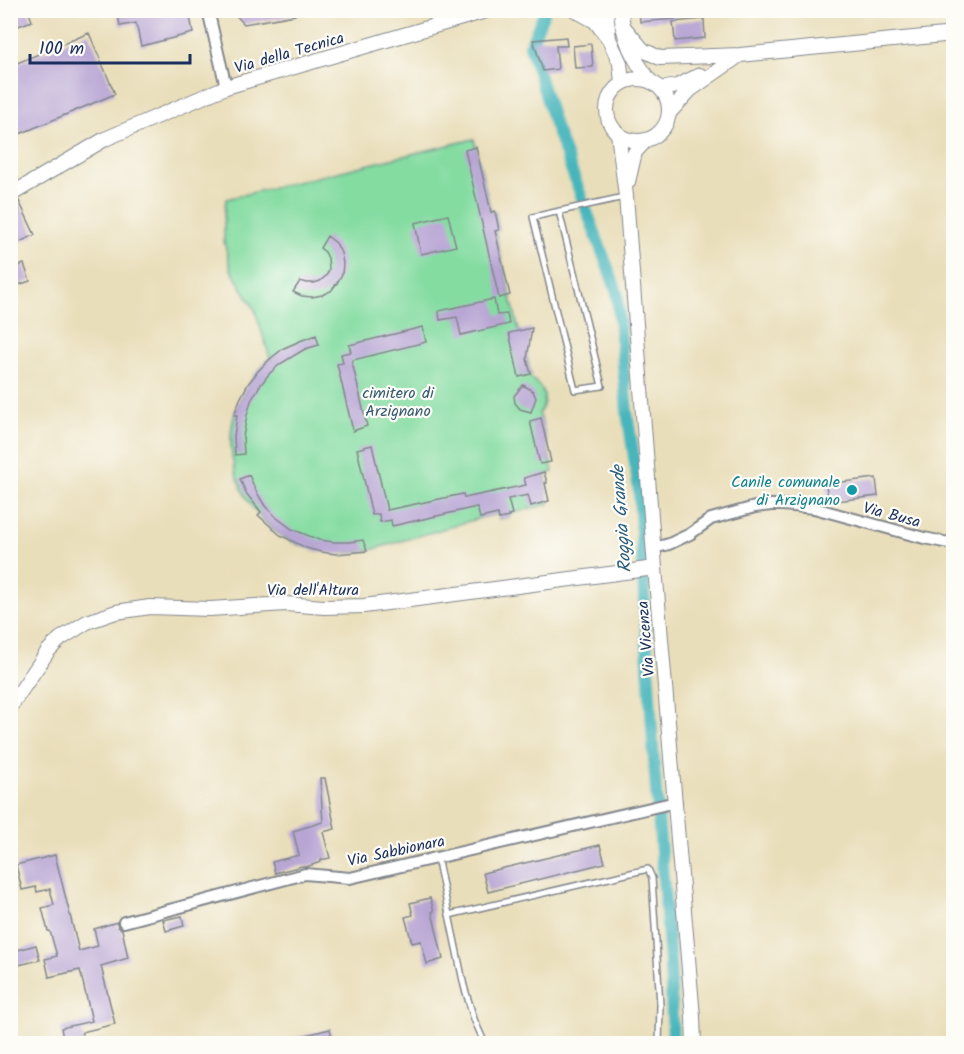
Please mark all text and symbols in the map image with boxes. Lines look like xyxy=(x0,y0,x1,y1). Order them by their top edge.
street label: Via della Tecnica xyxy=(232,26,347,81)
scale bar xyxy=(30,27,190,65)
text: 100 m xyxy=(39,35,84,64)
park label: cimitero di Arzignano xyxy=(362,381,435,424)
water label: Roggia Grande xyxy=(604,462,641,574)
place label: Canile comunale di Arzignano xyxy=(731,470,840,513)
marker: Canile comunale di Arzignano xyxy=(845,483,859,497)
street label: Via Busa xyxy=(860,496,923,535)
street label: Via dell'Altura xyxy=(267,578,359,603)
street label: Via Vicenza xyxy=(631,600,662,678)
street label: Via Sabbionara xyxy=(345,829,447,874)

